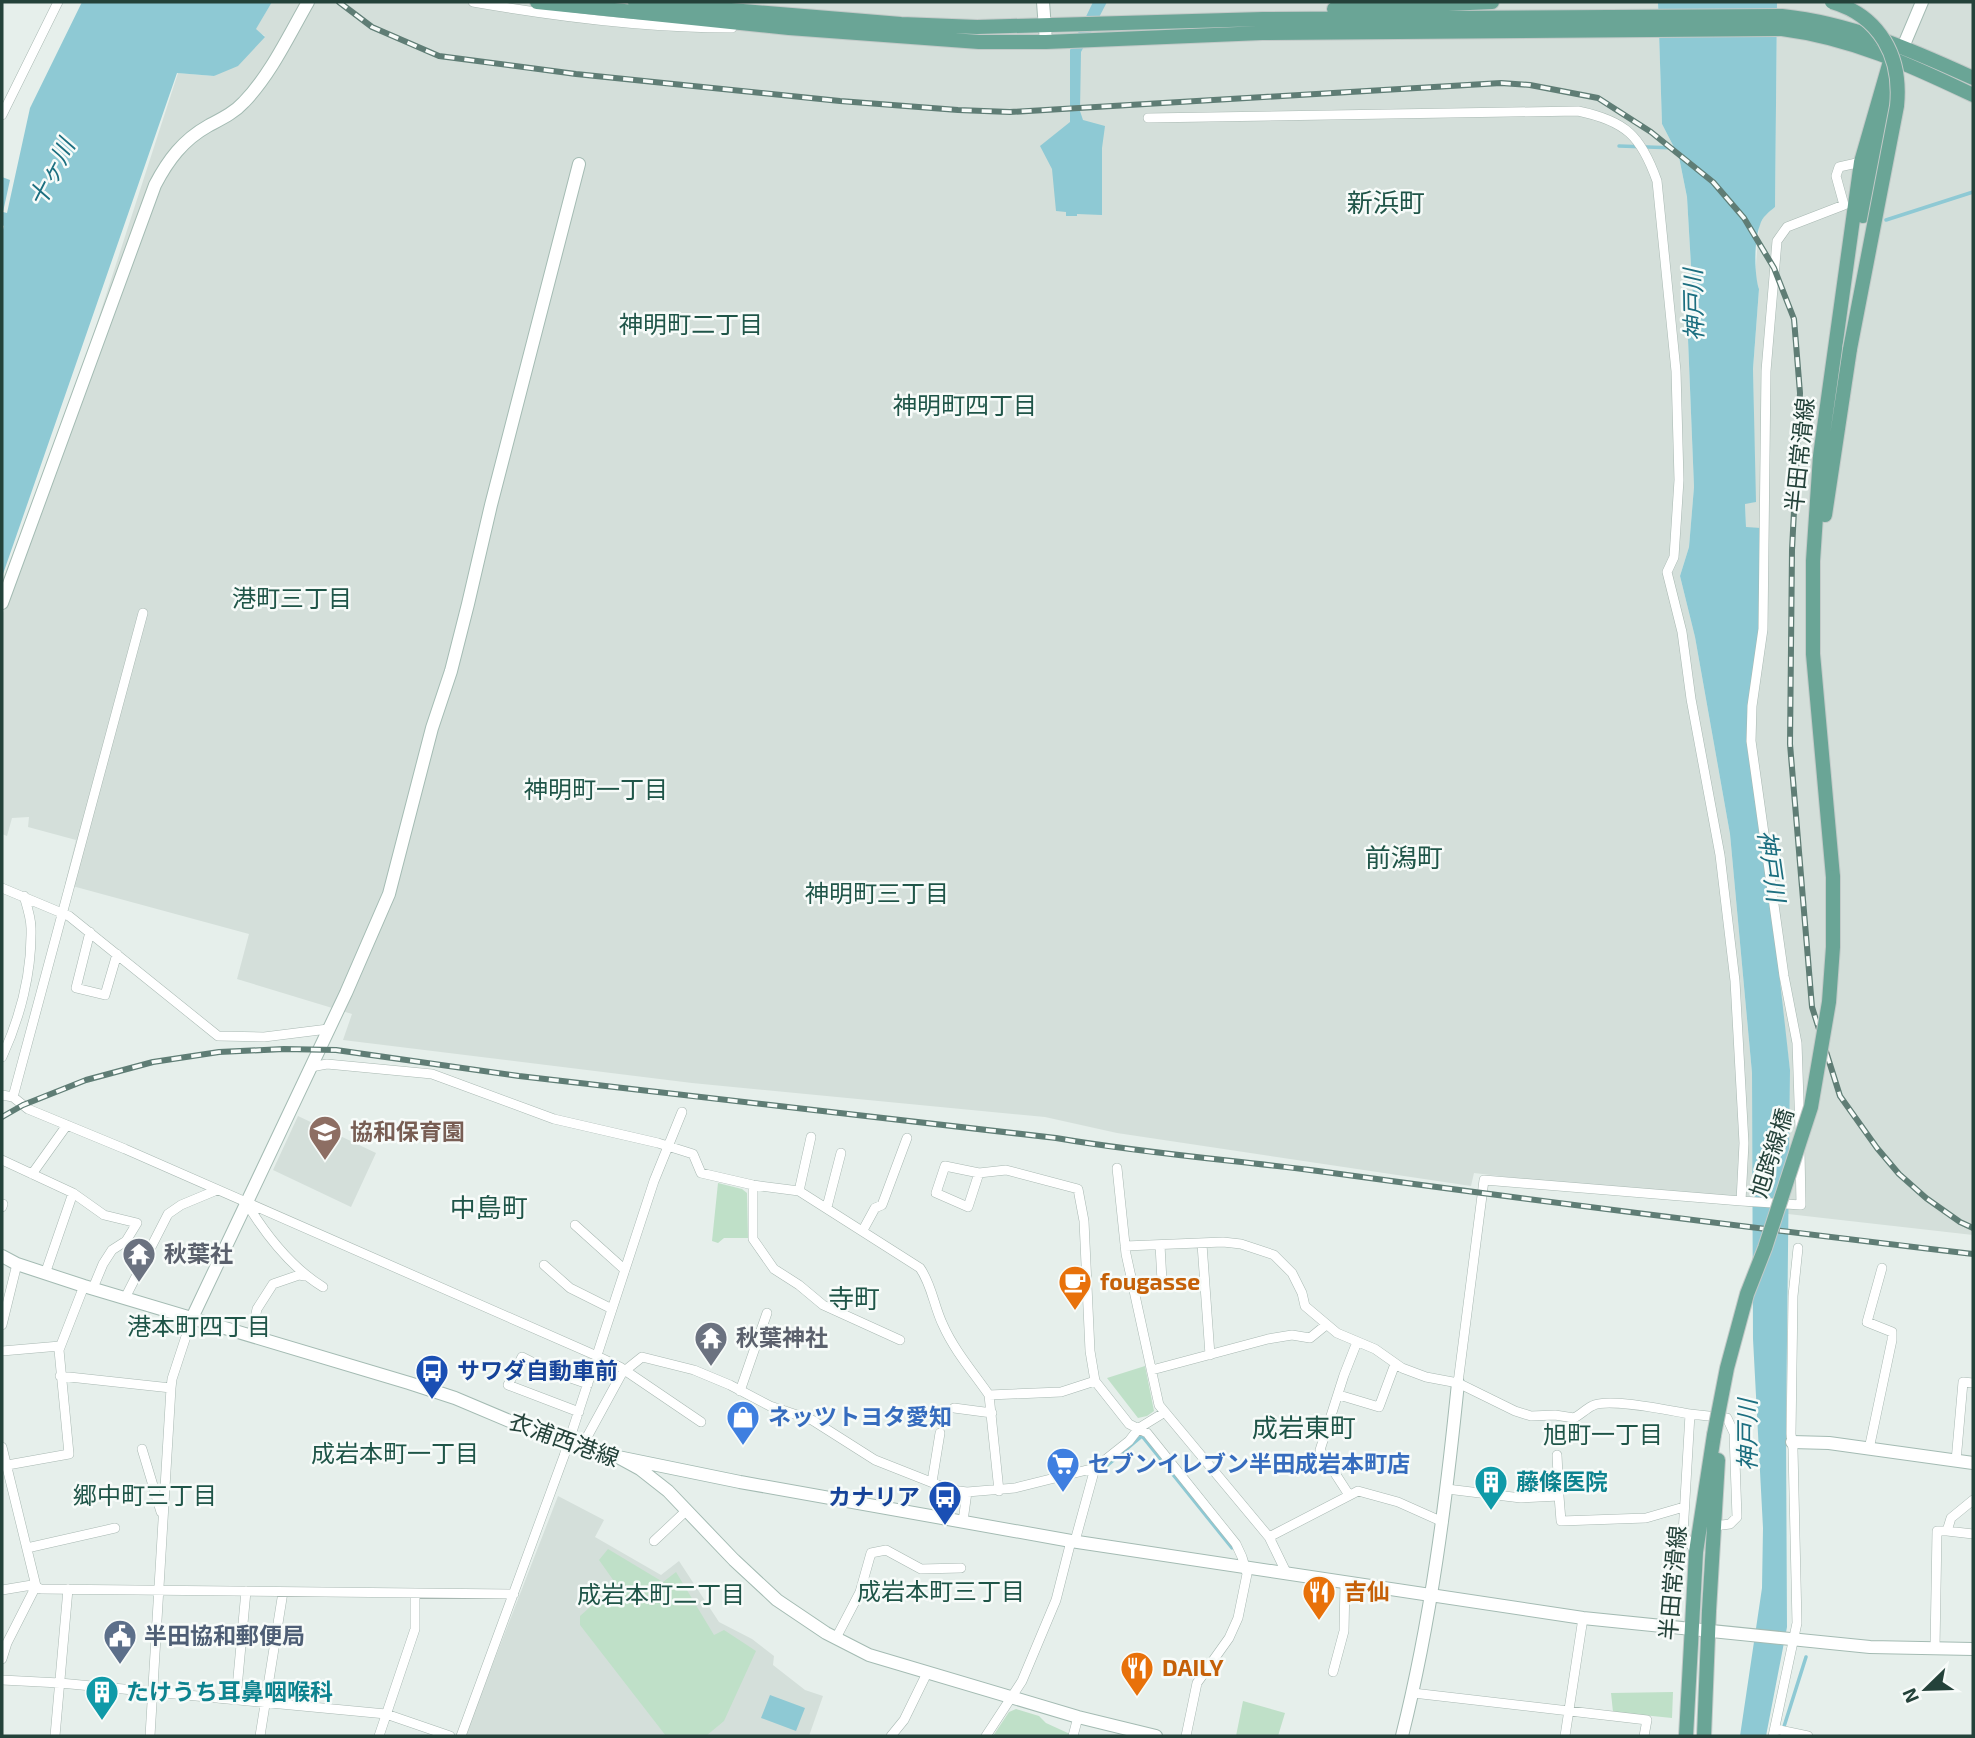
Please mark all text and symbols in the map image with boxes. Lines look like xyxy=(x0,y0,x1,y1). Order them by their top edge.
water label: 十ヶ川 xyxy=(21,131,81,211)
district label: 新浜町 xyxy=(1347,186,1425,217)
water label: 神戸川 xyxy=(1677,266,1708,341)
district label: 神明町二丁目 xyxy=(619,309,763,338)
district label: 神明町四丁目 xyxy=(893,390,1037,419)
street label: 半田常滑線 xyxy=(1779,396,1819,514)
district label: 港町三丁目 xyxy=(232,583,352,612)
district label: 神明町一丁目 xyxy=(524,774,668,803)
water label: 神戸川 xyxy=(1753,828,1792,906)
district label: 前潟町 xyxy=(1365,841,1443,872)
district label: 神明町三丁目 xyxy=(805,878,949,907)
street label: 旭跨線橋 xyxy=(1744,1105,1799,1201)
school or university icon: 協和保育園 xyxy=(306,1113,344,1162)
place label: 協和保育園 xyxy=(350,1117,465,1145)
district label: 中島町 xyxy=(450,1191,528,1222)
temple icon: 秋葉社 xyxy=(120,1235,158,1284)
place label: 秋葉社 xyxy=(164,1239,233,1267)
cafe icon: fougasse xyxy=(1056,1263,1094,1312)
place label: fougasse xyxy=(1100,1267,1200,1295)
district label: 寺町 xyxy=(828,1282,880,1313)
district label: 港本町四丁目 xyxy=(127,1311,271,1340)
temple icon: 秋葉神社 xyxy=(692,1319,730,1368)
place label: 秋葉神社 xyxy=(736,1323,828,1351)
bus stop icon: サワダ自動車前 xyxy=(413,1352,451,1401)
place label: サワダ自動車前 xyxy=(457,1356,618,1384)
water label: 神戸川 xyxy=(1732,1396,1761,1471)
shop icon: ネッツトヨタ愛知 xyxy=(724,1398,762,1447)
place label: ネッツトヨタ愛知 xyxy=(768,1402,952,1430)
street label: 衣浦西港線 xyxy=(506,1406,623,1472)
district label: 成岩東町 xyxy=(1252,1411,1356,1442)
district label: 旭町一丁目 xyxy=(1543,1419,1663,1448)
district label: 成岩本町一丁目 xyxy=(311,1438,479,1467)
supermarket icon: セブンイレブン半田成岩本町店 xyxy=(1044,1445,1082,1494)
place label: セブンイレブン半田成岩本町店 xyxy=(1088,1449,1410,1477)
building icon: 藤條医院 xyxy=(1472,1463,1510,1512)
place label: 藤條医院 xyxy=(1516,1467,1608,1495)
bus stop icon: カナリア xyxy=(926,1478,964,1527)
district label: 郷中町三丁目 xyxy=(73,1480,217,1509)
place label: カナリア xyxy=(828,1482,920,1510)
street label: 半田常滑線 xyxy=(1653,1524,1691,1641)
restaurant icon: 吉仙 xyxy=(1300,1573,1338,1622)
district label: 成岩本町三丁目 xyxy=(857,1576,1025,1605)
place label: 吉仙 xyxy=(1344,1577,1390,1605)
district label: 成岩本町二丁目 xyxy=(577,1579,745,1608)
public building icon: 半田協和郵便局 xyxy=(101,1617,139,1666)
place label: 半田協和郵便局 xyxy=(144,1621,305,1649)
restaurant icon: DAILY xyxy=(1118,1649,1156,1698)
place label: DAILY xyxy=(1162,1653,1225,1681)
north arrow xyxy=(1891,1654,1961,1724)
building icon: たけうち耳鼻咽喉科 xyxy=(83,1673,121,1722)
place label: たけうち耳鼻咽喉科 xyxy=(126,1677,333,1705)
text: N xyxy=(1897,1685,1923,1707)

